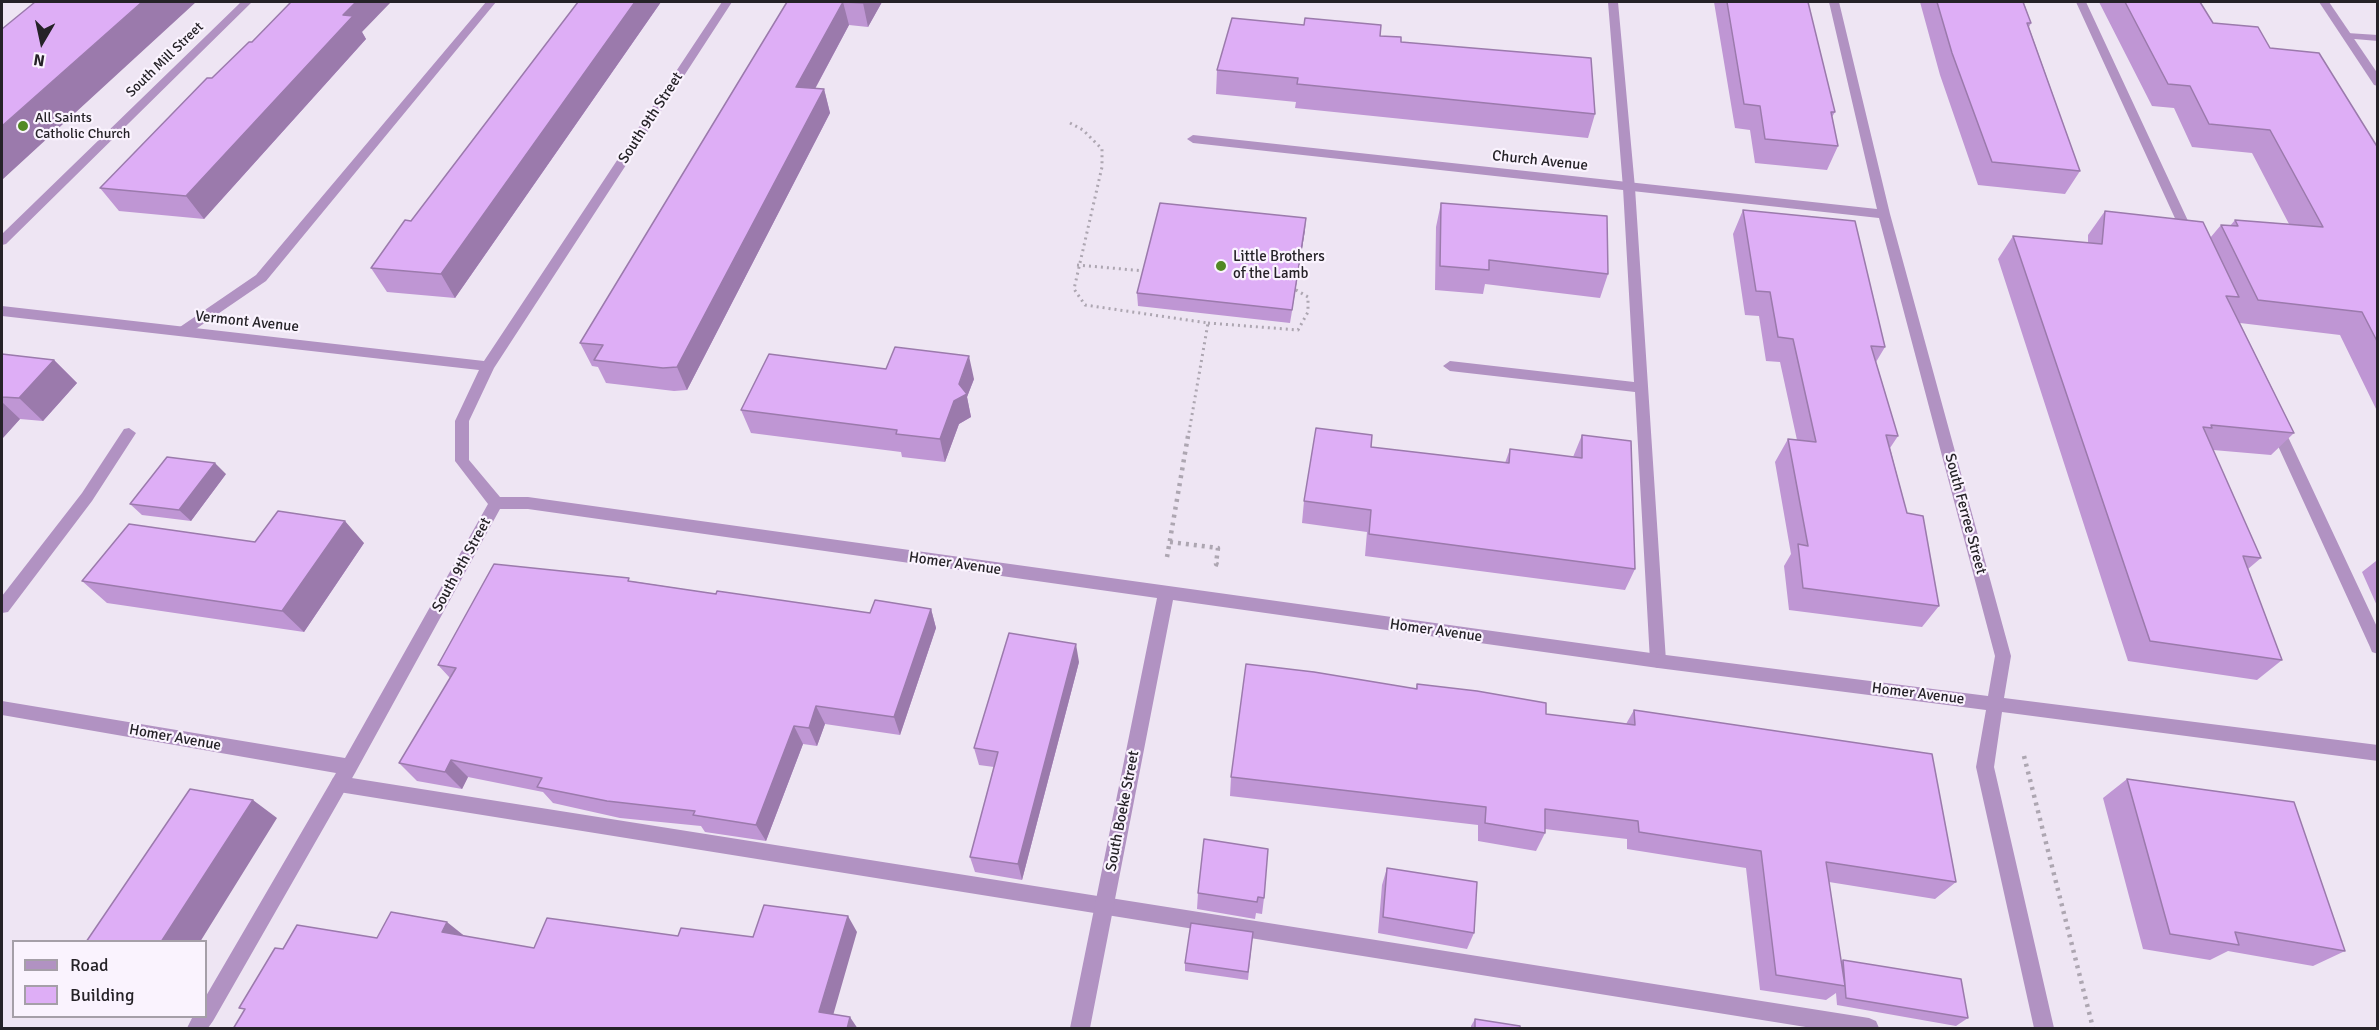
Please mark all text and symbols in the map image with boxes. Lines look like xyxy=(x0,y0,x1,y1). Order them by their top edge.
north arrow xyxy=(12,12,72,72)
street label: South Mill Street xyxy=(123,19,207,101)
text: N xyxy=(32,49,46,71)
street label: South 9th Street xyxy=(615,69,687,167)
place label: All Saints Catholic Church xyxy=(35,110,130,142)
marker: All Saints Catholic Church xyxy=(16,119,30,133)
street label: Church Avenue xyxy=(1491,147,1589,175)
place label: Little Brothers of the Lamb xyxy=(1233,248,1325,283)
marker: Little Brothers of the Lamb xyxy=(1214,259,1228,273)
street label: Vermont Avenue xyxy=(194,308,300,336)
street label: South Ferree Street xyxy=(1940,452,1990,576)
street label: South 9th Street xyxy=(429,515,495,615)
street label: Homer Avenue xyxy=(908,549,1002,579)
street label: Homer Avenue xyxy=(1389,616,1483,646)
street label: Homer Avenue xyxy=(1871,679,1965,709)
street label: Homer Avenue xyxy=(128,721,222,755)
street label: South Boeke Street xyxy=(1102,749,1144,873)
legend xyxy=(12,940,207,1018)
text: Road xyxy=(70,954,109,976)
text: Building xyxy=(70,984,134,1006)

